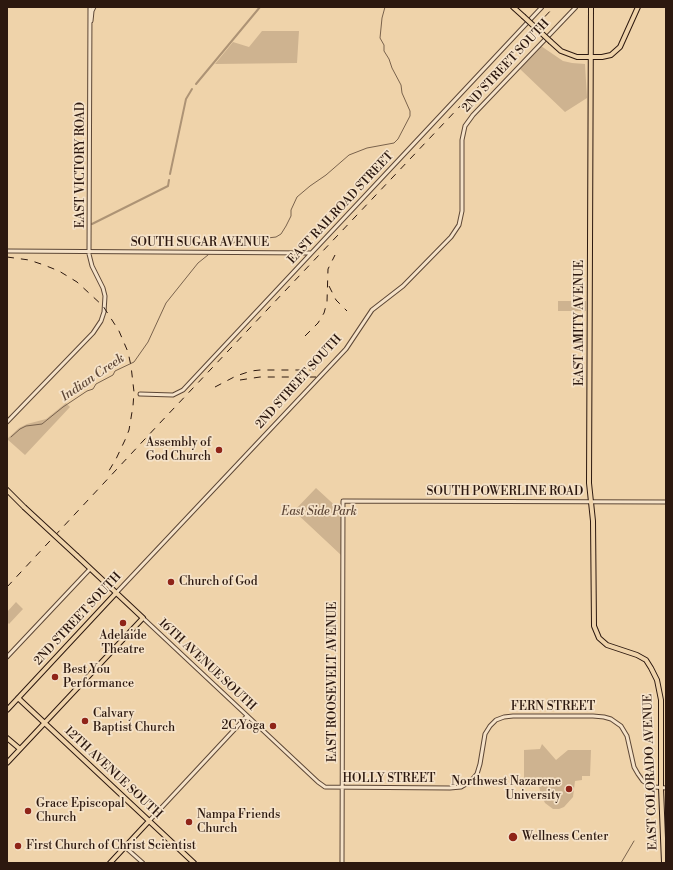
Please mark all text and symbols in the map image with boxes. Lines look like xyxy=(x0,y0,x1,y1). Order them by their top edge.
street label: 2ND STREET SOUTH xyxy=(459,17,553,115)
street label: EAST VICTORY ROAD xyxy=(74,102,88,228)
street label: EAST RAILROAD STREET xyxy=(285,149,397,267)
street label: SOUTH SUGAR AVENUE xyxy=(131,236,269,250)
street label: EAST AMITY AVENUE xyxy=(573,260,587,386)
street label: 2ND STREET SOUTH xyxy=(253,332,345,432)
water label: Indian Creek xyxy=(58,351,128,405)
place label: Assembly of God Church xyxy=(146,436,211,464)
marker: Assembly of God Church xyxy=(214,445,224,455)
street label: SOUTH POWERLINE ROAD xyxy=(427,485,583,499)
park label: East Side Park xyxy=(281,505,357,519)
street label: 2ND STREET SOUTH xyxy=(31,570,125,668)
place label: Church of God xyxy=(179,575,258,589)
marker: Church of God xyxy=(166,577,176,587)
street label: EAST ROOSEVELT AVENUE xyxy=(326,602,340,762)
street label: 16TH AVENUE SOUTH xyxy=(155,616,259,714)
marker: Adelaide Theatre xyxy=(118,618,128,628)
place label: Adelaide Theatre xyxy=(99,629,147,657)
place label: Best You Performance xyxy=(63,663,134,691)
marker: Best You Performance xyxy=(50,672,60,682)
street label: EAST COLORADO AVENUE xyxy=(641,694,661,850)
street label: FERN STREET xyxy=(511,700,595,714)
place label: Calvary Baptist Church xyxy=(93,707,175,735)
marker: Calvary Baptist Church xyxy=(80,716,90,726)
place label: 2C Yoga xyxy=(221,719,265,733)
marker: 2C Yoga xyxy=(268,721,278,731)
street label: 12TH AVENUE SOUTH xyxy=(61,724,165,822)
street label: HOLLY STREET xyxy=(342,772,436,786)
place label: Northwest Nazarene University xyxy=(451,775,561,803)
marker: Northwest Nazarene University xyxy=(564,784,574,794)
place label: Grace Episcopal Church xyxy=(36,797,124,825)
marker: Grace Episcopal Church xyxy=(23,806,33,816)
place label: Nampa Friends Church xyxy=(197,808,280,836)
marker: Nampa Friends Church xyxy=(184,817,194,827)
place label: Wellness Center xyxy=(522,830,608,844)
marker: Wellness Center xyxy=(507,831,519,843)
place label: First Church of Christ Scientist xyxy=(26,839,196,853)
marker: First Church of Christ Scientist xyxy=(13,841,23,851)

